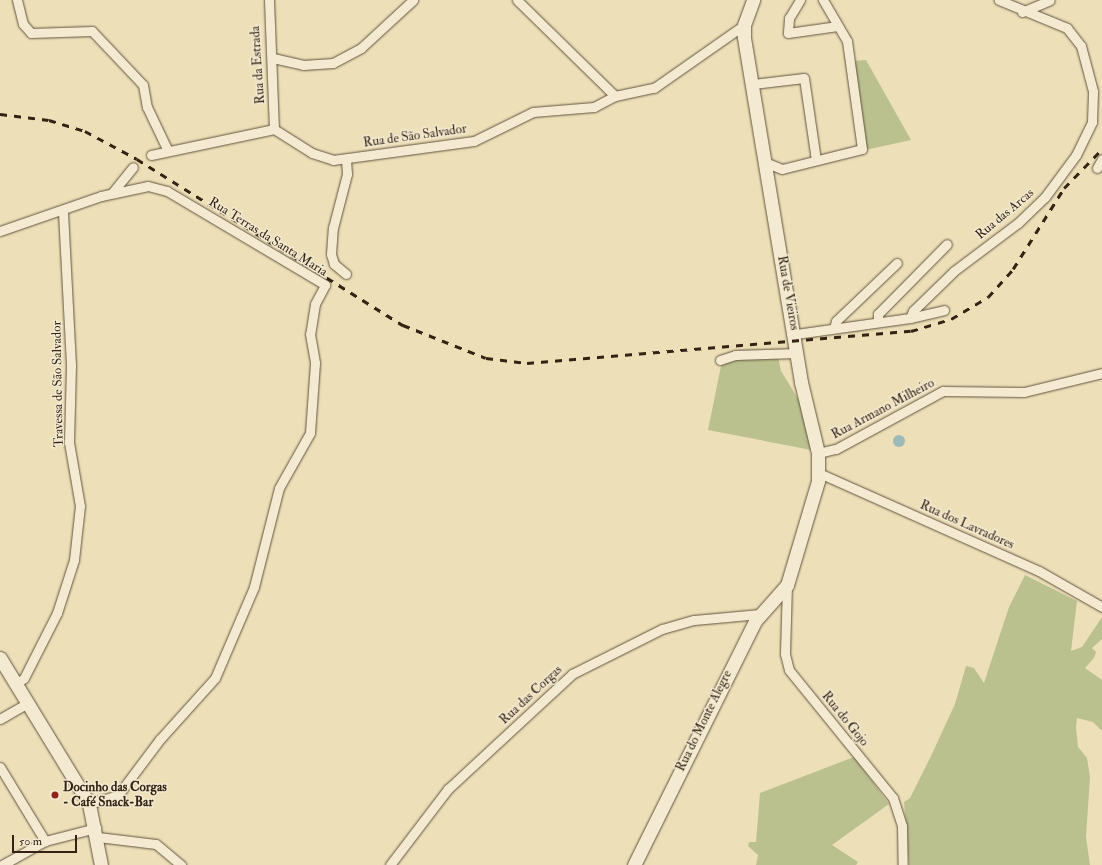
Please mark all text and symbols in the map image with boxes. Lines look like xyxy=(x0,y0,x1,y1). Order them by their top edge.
street label: Rua da Estrada xyxy=(247,25,269,105)
street label: Rua de São Salvador xyxy=(362,121,468,151)
street label: Rua das Arcas xyxy=(973,185,1037,243)
street label: Rua Terras da Santa Maria xyxy=(206,194,330,280)
street label: Rua de Vieiros xyxy=(774,254,802,332)
street label: Travessa de São Salvador xyxy=(49,321,67,447)
street label: Rua Armano Milheiro xyxy=(829,375,937,443)
street label: Rua dos Lavradores xyxy=(917,497,1017,553)
street label: Rua das Corgas xyxy=(497,662,565,728)
street label: Rua do Monte Alegre xyxy=(673,668,735,774)
street label: Rua do Gojo xyxy=(818,689,872,749)
place label: Docinho das Corgas - Café Snack-Bar xyxy=(63,780,167,811)
marker: Docinho das Corgas - Café Snack-Bar xyxy=(50,790,60,800)
scale bar xyxy=(14,827,79,853)
text: 50 m xyxy=(19,834,42,849)

